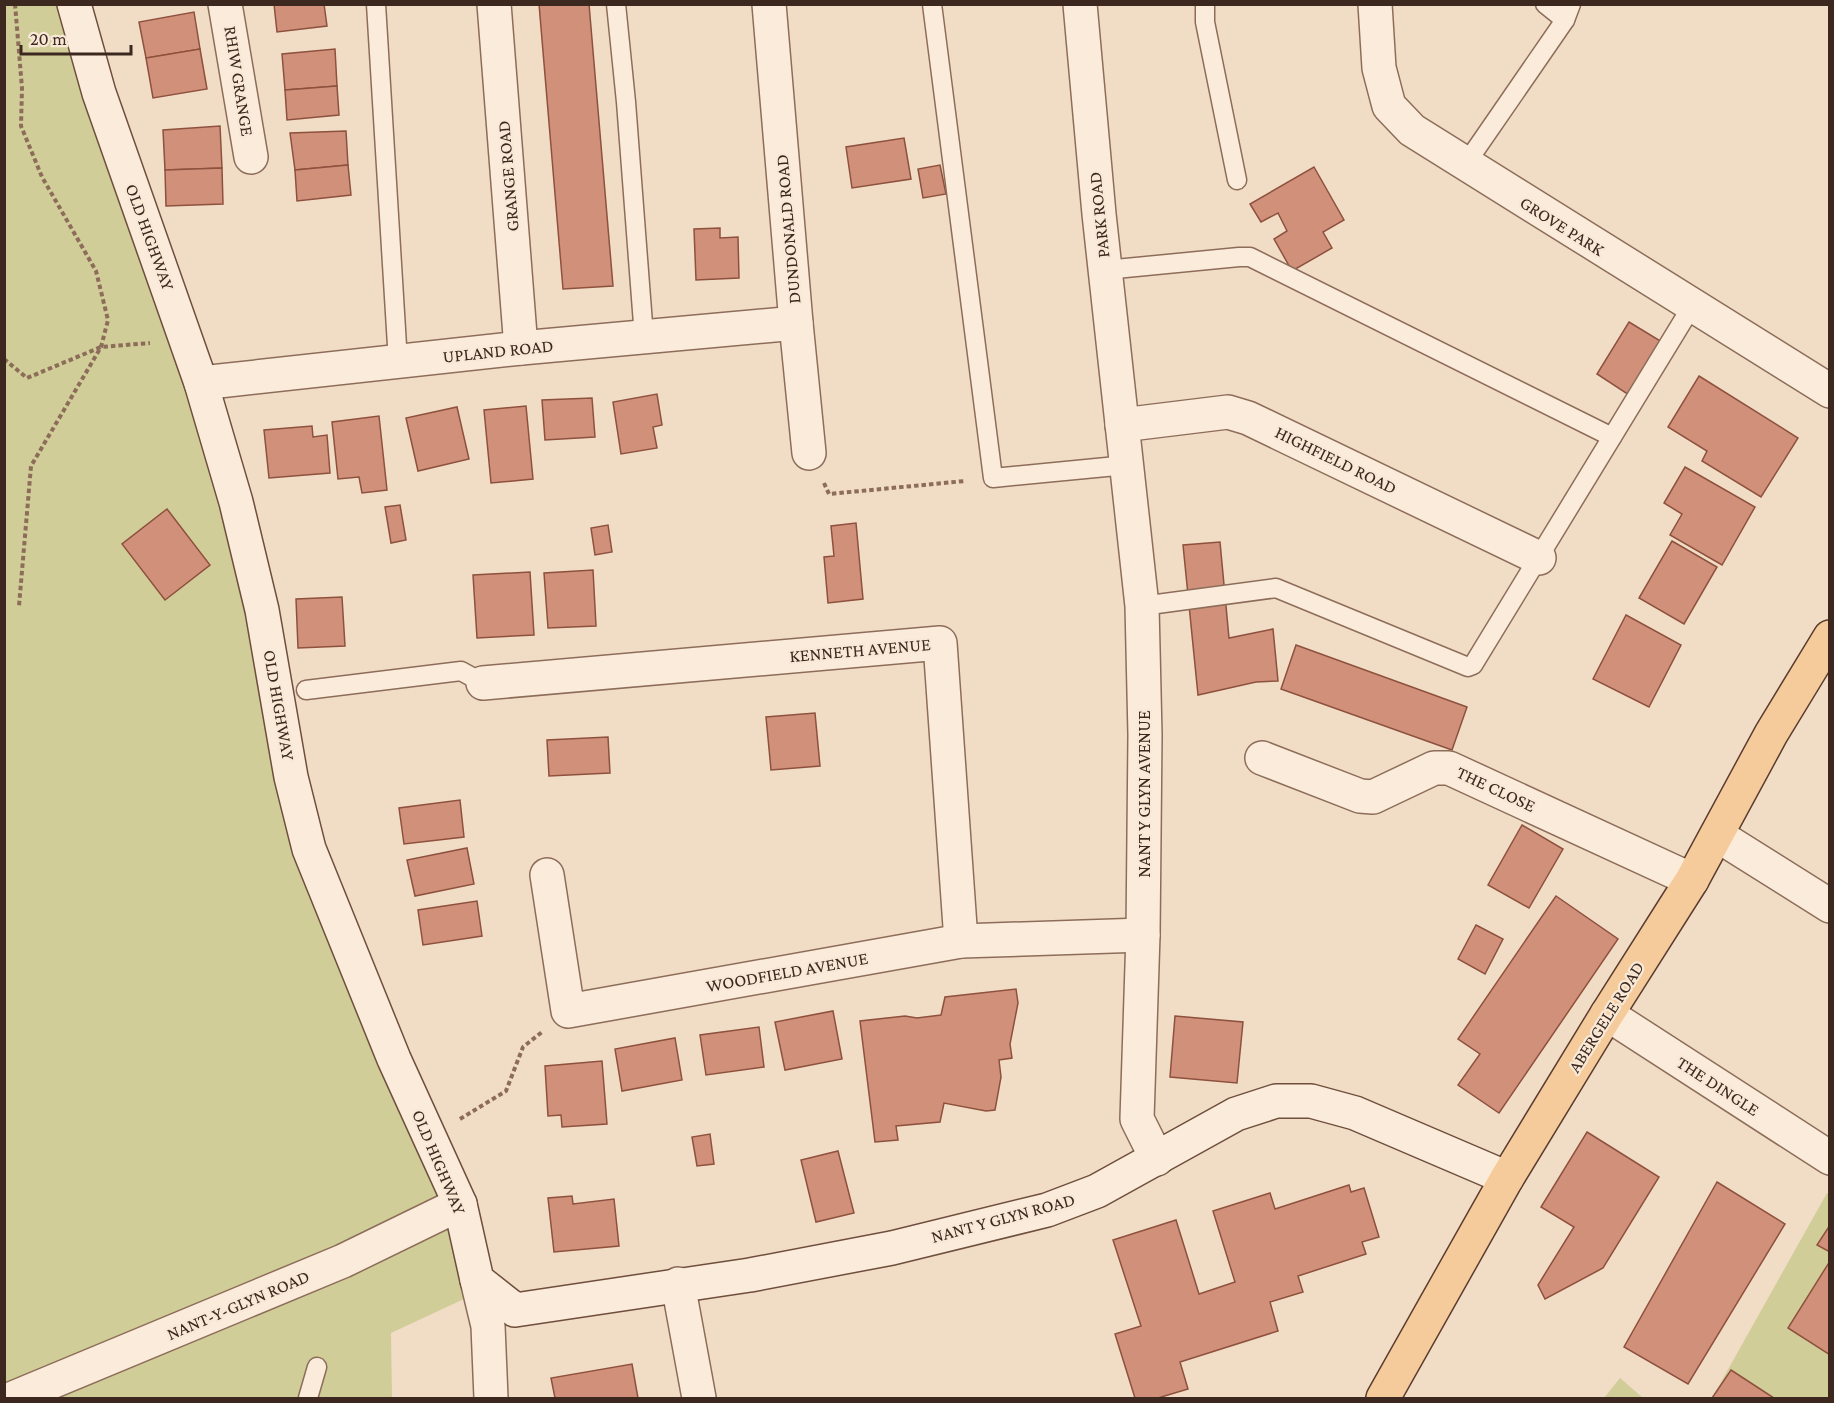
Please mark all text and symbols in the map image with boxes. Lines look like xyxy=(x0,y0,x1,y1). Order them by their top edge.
scale bar xyxy=(21,18,130,56)
street label: RHIW GRANGE xyxy=(220,25,258,138)
text: 20 m xyxy=(30,29,67,49)
street label: GRANGE ROAD xyxy=(493,120,523,232)
street label: DUNDONALD ROAD xyxy=(772,153,804,305)
street label: PARK ROAD xyxy=(1085,171,1113,259)
street label: OLD HIGHWAY xyxy=(121,181,179,293)
street label: GROVE PARK xyxy=(1516,192,1608,260)
street label: UPLAND ROAD xyxy=(442,335,554,367)
street label: HIGHFIELD ROAD xyxy=(1272,422,1400,498)
street label: KENNETH AVENUE xyxy=(788,634,932,666)
street label: OLD HIGHWAY xyxy=(259,648,299,762)
street label: NANT Y GLYN AVENUE xyxy=(1134,710,1154,878)
street label: THE CLOSE xyxy=(1453,762,1539,816)
street label: WOODFIELD AVENUE xyxy=(704,948,870,996)
street label: ABERGELE ROAD xyxy=(1564,958,1648,1076)
street label: THE DINGLE xyxy=(1673,1052,1763,1120)
street label: OLD HIGHWAY xyxy=(408,1107,470,1218)
street label: NANT Y GLYN ROAD xyxy=(929,1189,1077,1247)
street label: NANT-Y-GLYN ROAD xyxy=(164,1266,312,1344)

